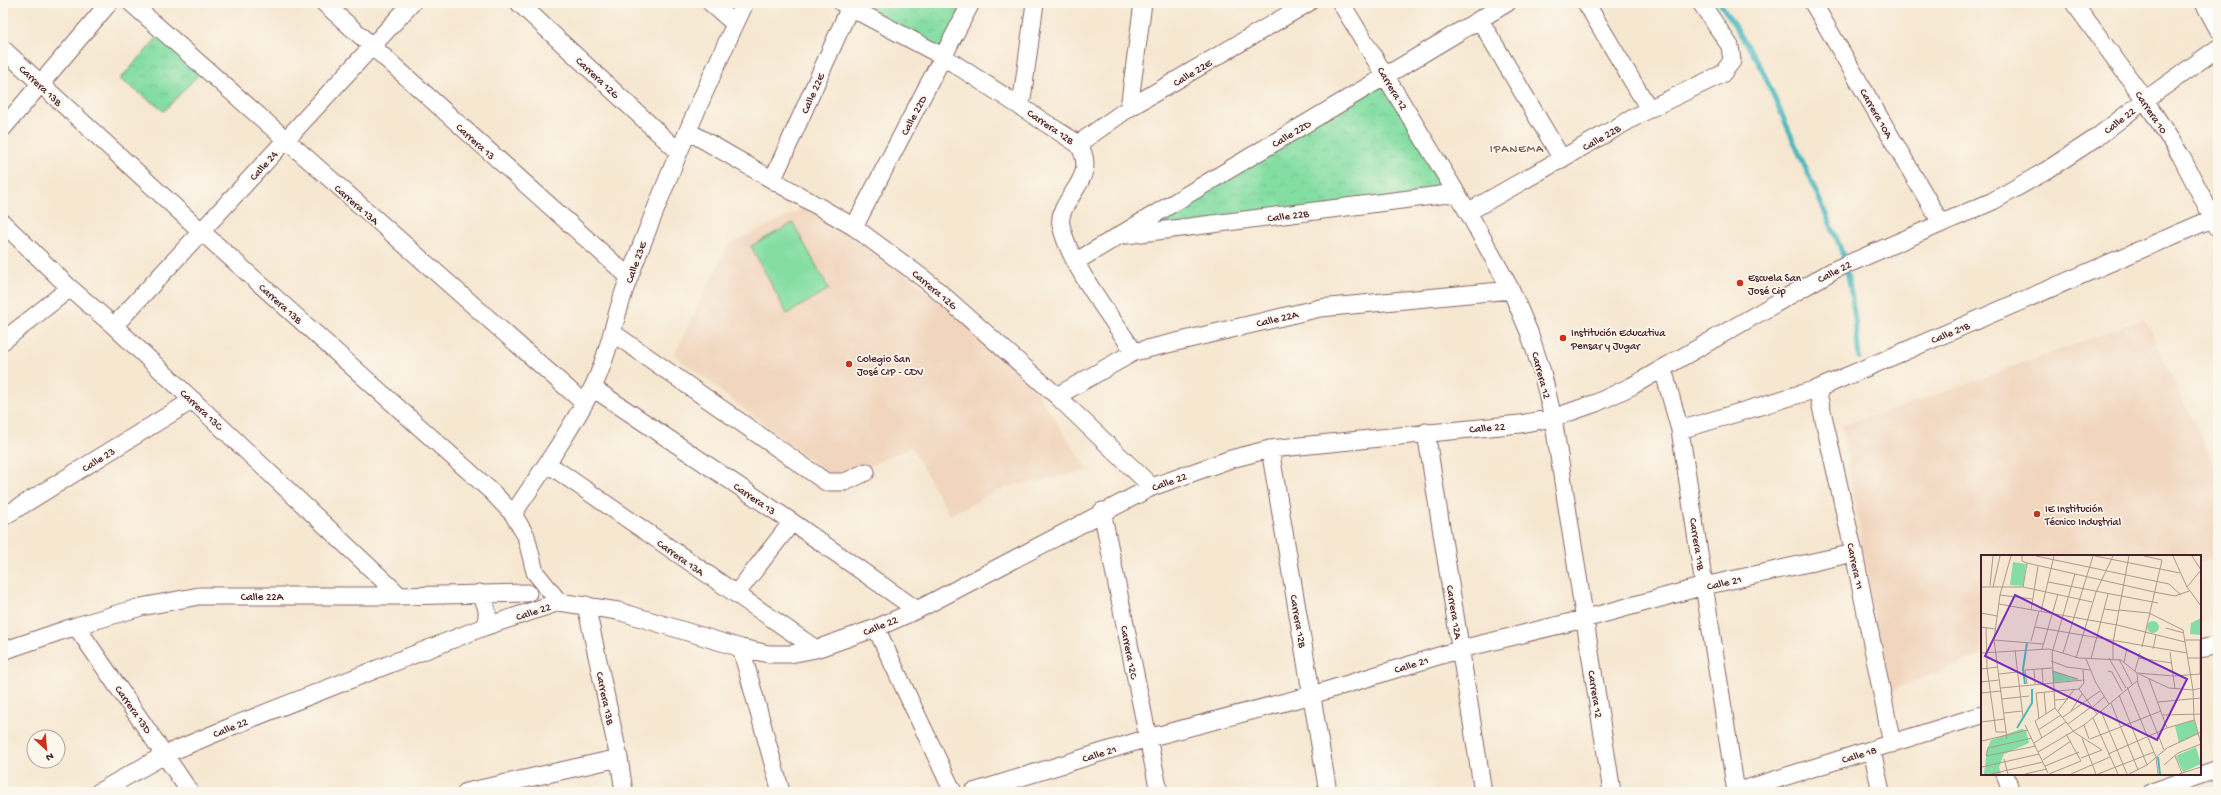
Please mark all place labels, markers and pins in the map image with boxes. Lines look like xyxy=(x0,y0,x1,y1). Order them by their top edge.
place label: Escuela San José Cip xyxy=(1748,273,1802,298)
marker: Escuela San José Cip xyxy=(1735,278,1745,288)
place label: Institución Educativa Pensar y Jugar xyxy=(1570,328,1666,353)
marker: Institución Educativa Pensar y Jugar xyxy=(1558,333,1568,343)
place label: Colegio San José CIP - CDV xyxy=(857,354,923,379)
marker: Colegio San José CIP - CDV xyxy=(844,359,854,369)
place label: IE Institución Técnico Industrial xyxy=(2044,504,2122,529)
marker: IE Institución Técnico Industrial xyxy=(2032,509,2042,519)

